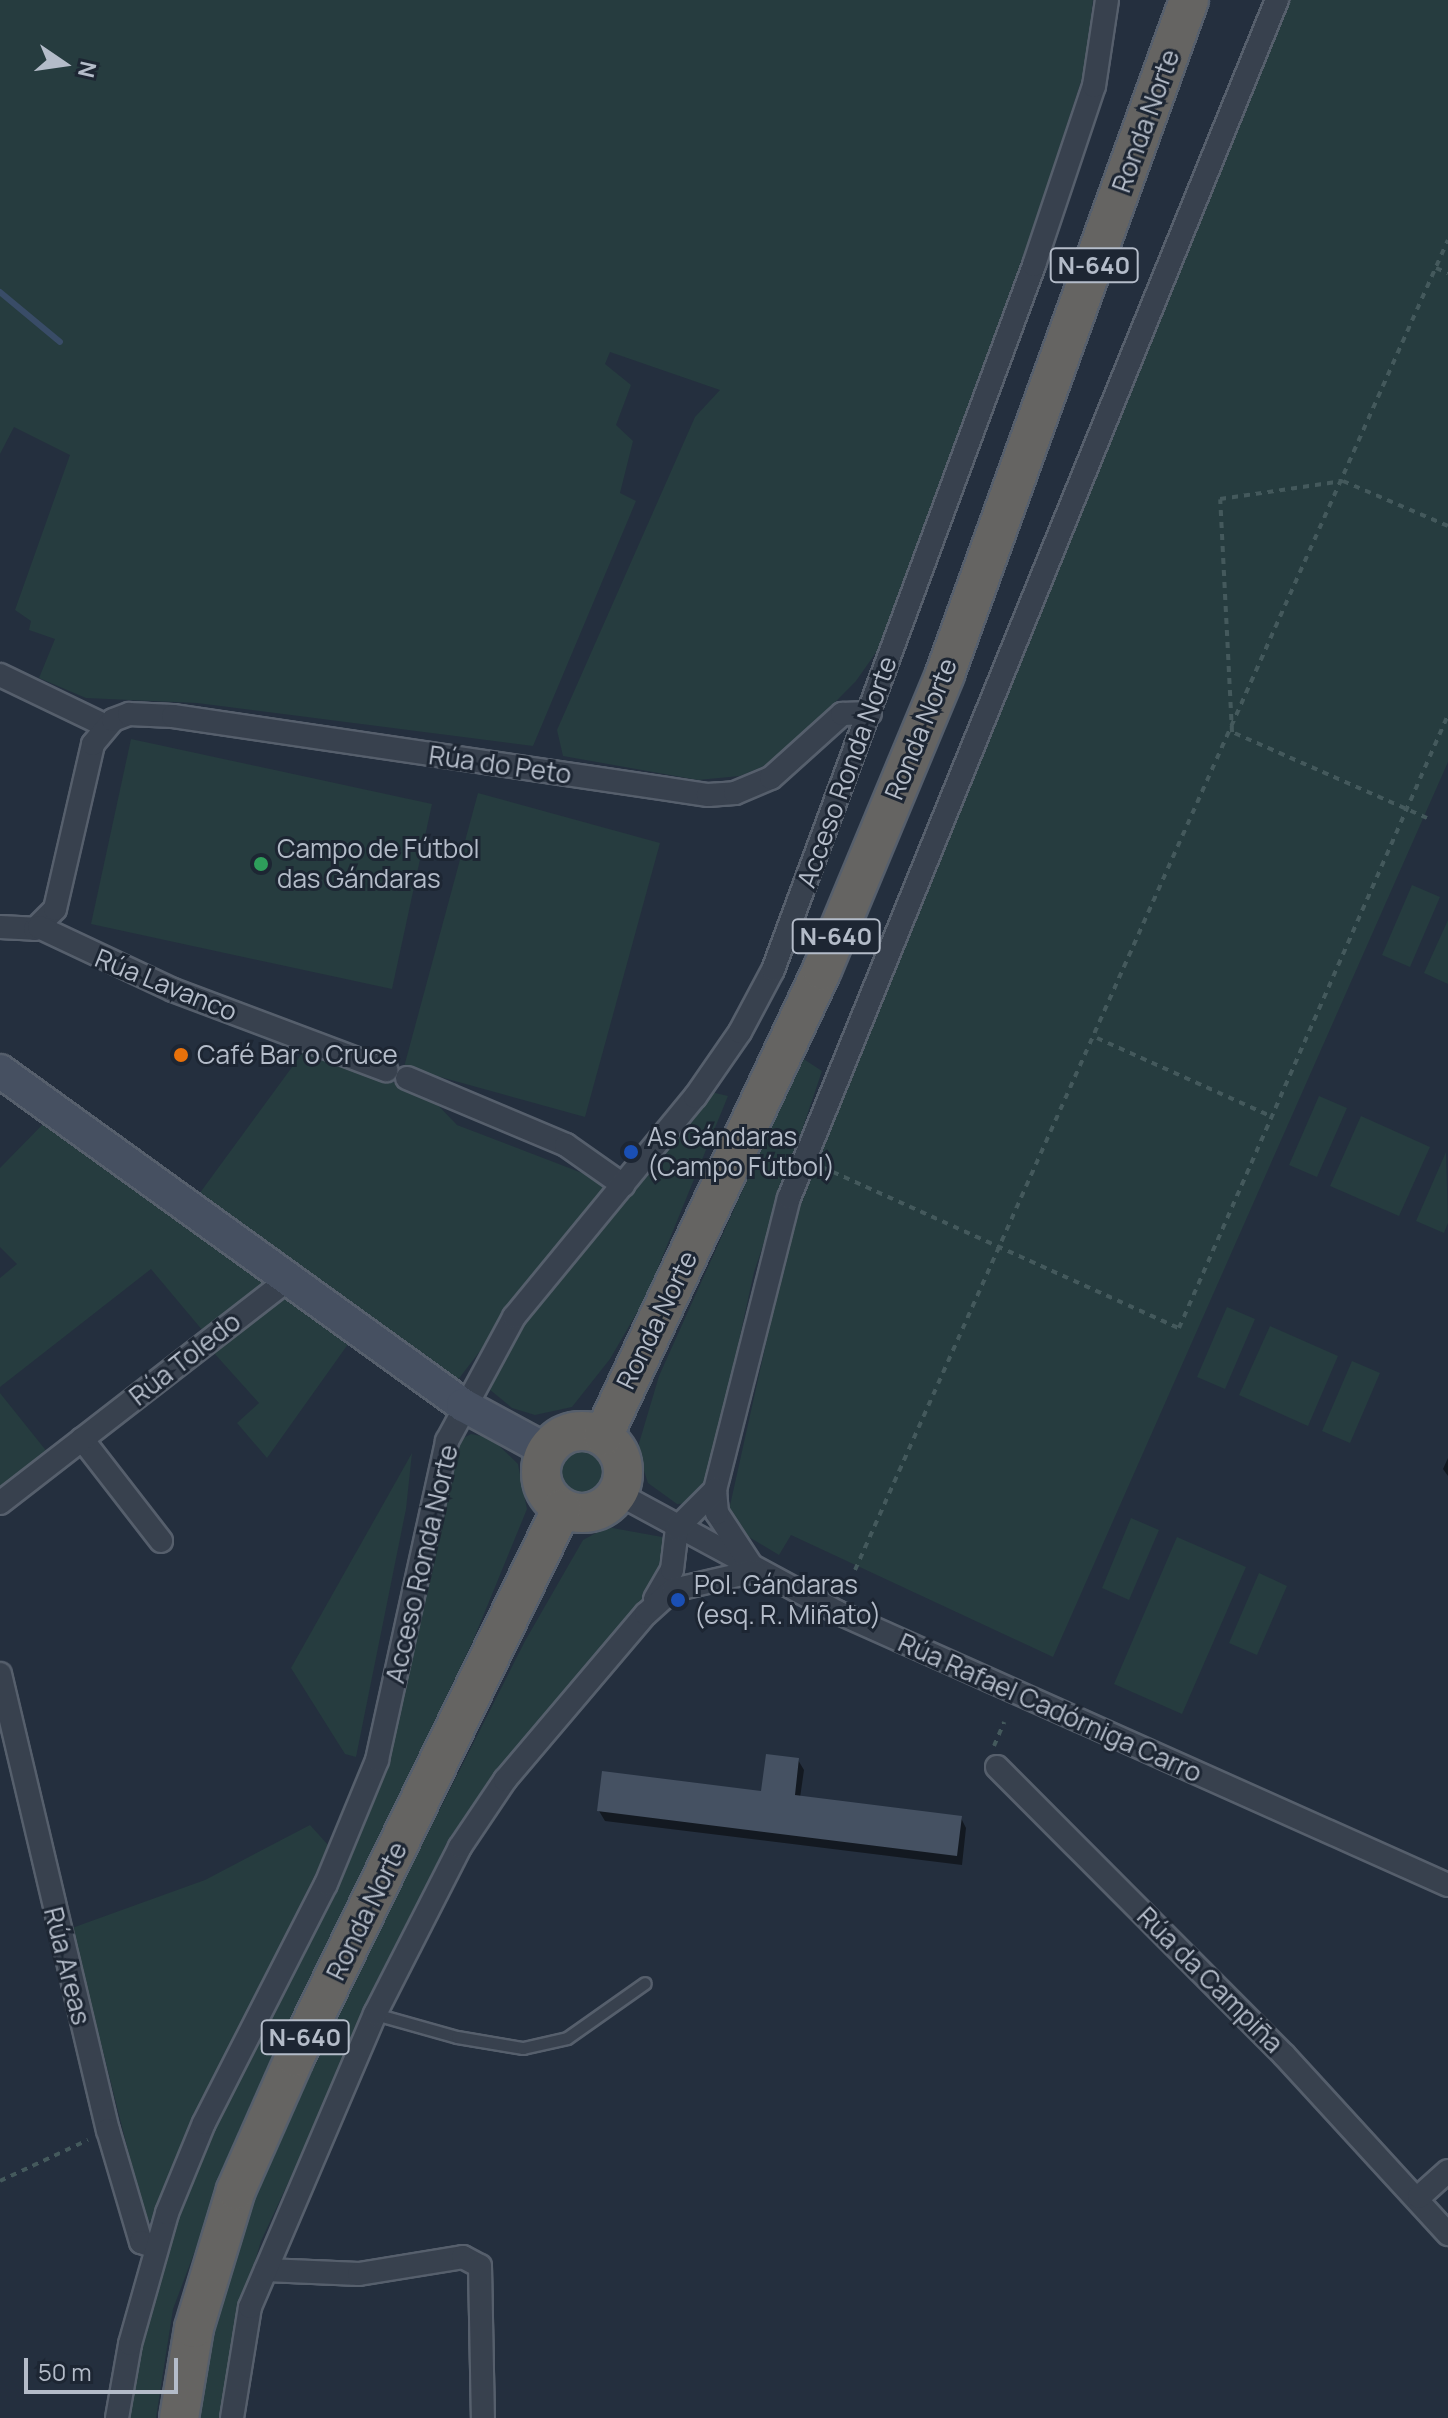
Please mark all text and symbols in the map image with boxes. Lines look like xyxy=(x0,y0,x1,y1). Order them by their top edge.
north arrow xyxy=(24,24,104,104)
street label: Ronda Norte xyxy=(1106,45,1186,197)
text: N xyxy=(71,58,104,80)
road number: N-640 xyxy=(1048,245,1140,285)
street label: Acceso Ronda Norte xyxy=(791,652,903,892)
street label: Ronda Norte xyxy=(878,654,964,804)
street label: Rúa do Peto xyxy=(427,740,573,790)
place label: Campo de Fútbol das Gándaras xyxy=(277,833,480,894)
marker: Campo de Fútbol das Gándaras xyxy=(252,855,270,873)
road number: N-640 xyxy=(790,916,882,956)
street label: Rúa Lavanco xyxy=(90,942,242,1028)
place label: Café Bar o Cruce xyxy=(197,1039,398,1071)
marker: Café Bar o Cruce xyxy=(172,1046,190,1064)
place label: As Gándaras (Campo Fútbol) xyxy=(647,1121,835,1182)
marker: As Gándaras (Campo Fútbol) xyxy=(622,1143,640,1161)
street label: Ronda Norte xyxy=(610,1246,704,1394)
street label: Rúa Toledo xyxy=(123,1306,247,1412)
street label: Acceso Ronda Norte xyxy=(379,1442,465,1686)
place label: Pol. Gándaras (esq. R. Miñato) xyxy=(694,1569,881,1630)
marker: Pol. Gándaras (esq. R. Miñato) xyxy=(669,1591,687,1609)
street label: Rúa Rafael Cadórniga Carro xyxy=(894,1627,1206,1789)
street label: Ronda Norte xyxy=(320,1837,414,1985)
street label: Rúa da Campiña xyxy=(1131,1901,1289,2059)
street label: Rúa Areas xyxy=(37,1904,97,2028)
road number: N-640 xyxy=(259,2017,351,2057)
scale bar xyxy=(28,2342,182,2392)
text: 50 m xyxy=(38,2355,92,2388)

